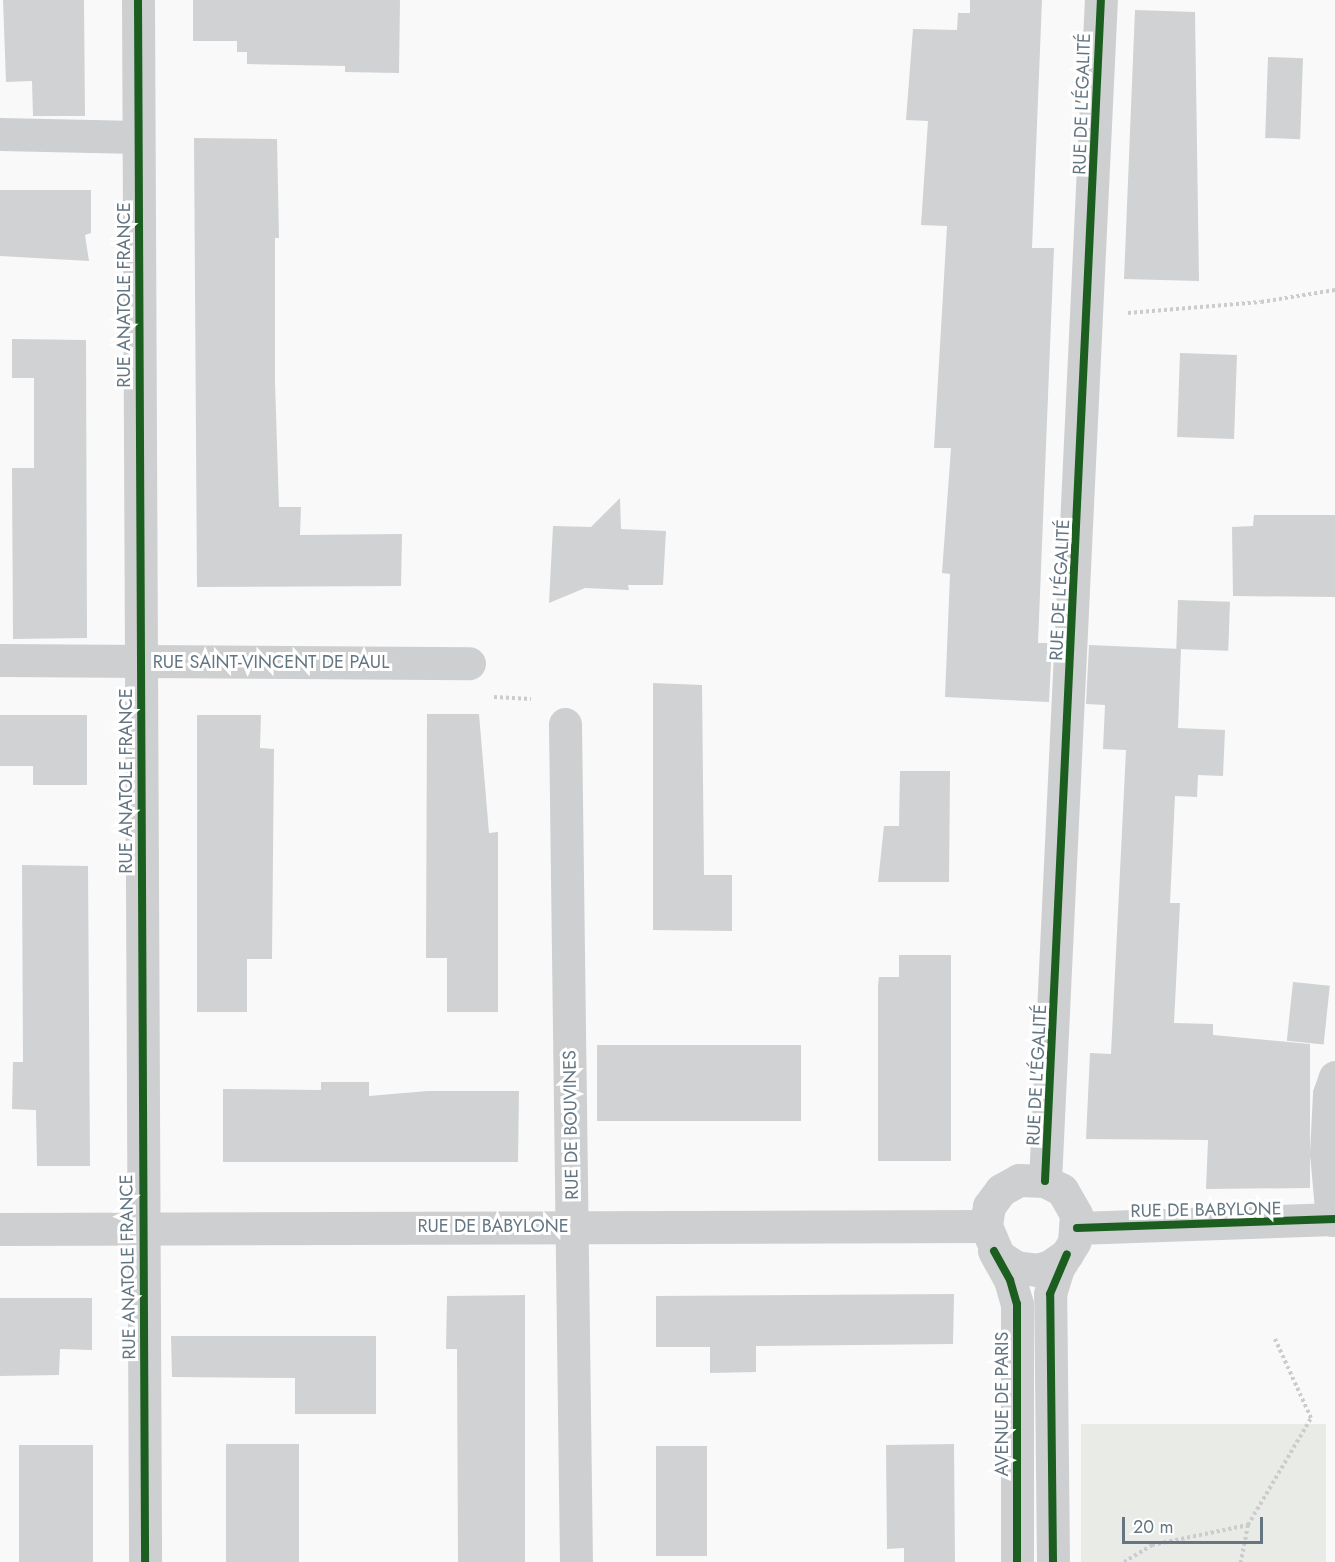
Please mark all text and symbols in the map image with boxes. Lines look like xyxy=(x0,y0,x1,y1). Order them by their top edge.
street label: RUE DE L'ÉGALITÉ xyxy=(1069,33,1095,175)
street label: RUE ANATOLE FRANCE xyxy=(113,202,135,388)
street label: RUE DE L'ÉGALITÉ xyxy=(1046,519,1074,661)
street label: RUE SAINT-VINCENT DE PAUL xyxy=(153,651,389,673)
street label: RUE ANATOLE FRANCE xyxy=(115,688,137,874)
street label: RUE DE L'ÉGALITÉ xyxy=(1023,1004,1051,1146)
street label: RUE DE BOUVINES xyxy=(559,1050,583,1200)
street label: RUE ANATOLE FRANCE xyxy=(116,1174,140,1360)
street label: RUE DE BABYLONE xyxy=(1130,1198,1282,1222)
street label: RUE DE BABYLONE xyxy=(417,1215,569,1237)
street label: AVENUE DE PARIS xyxy=(991,1332,1013,1476)
scale bar xyxy=(1125,1505,1266,1543)
text: 20 m xyxy=(1133,1514,1173,1540)

